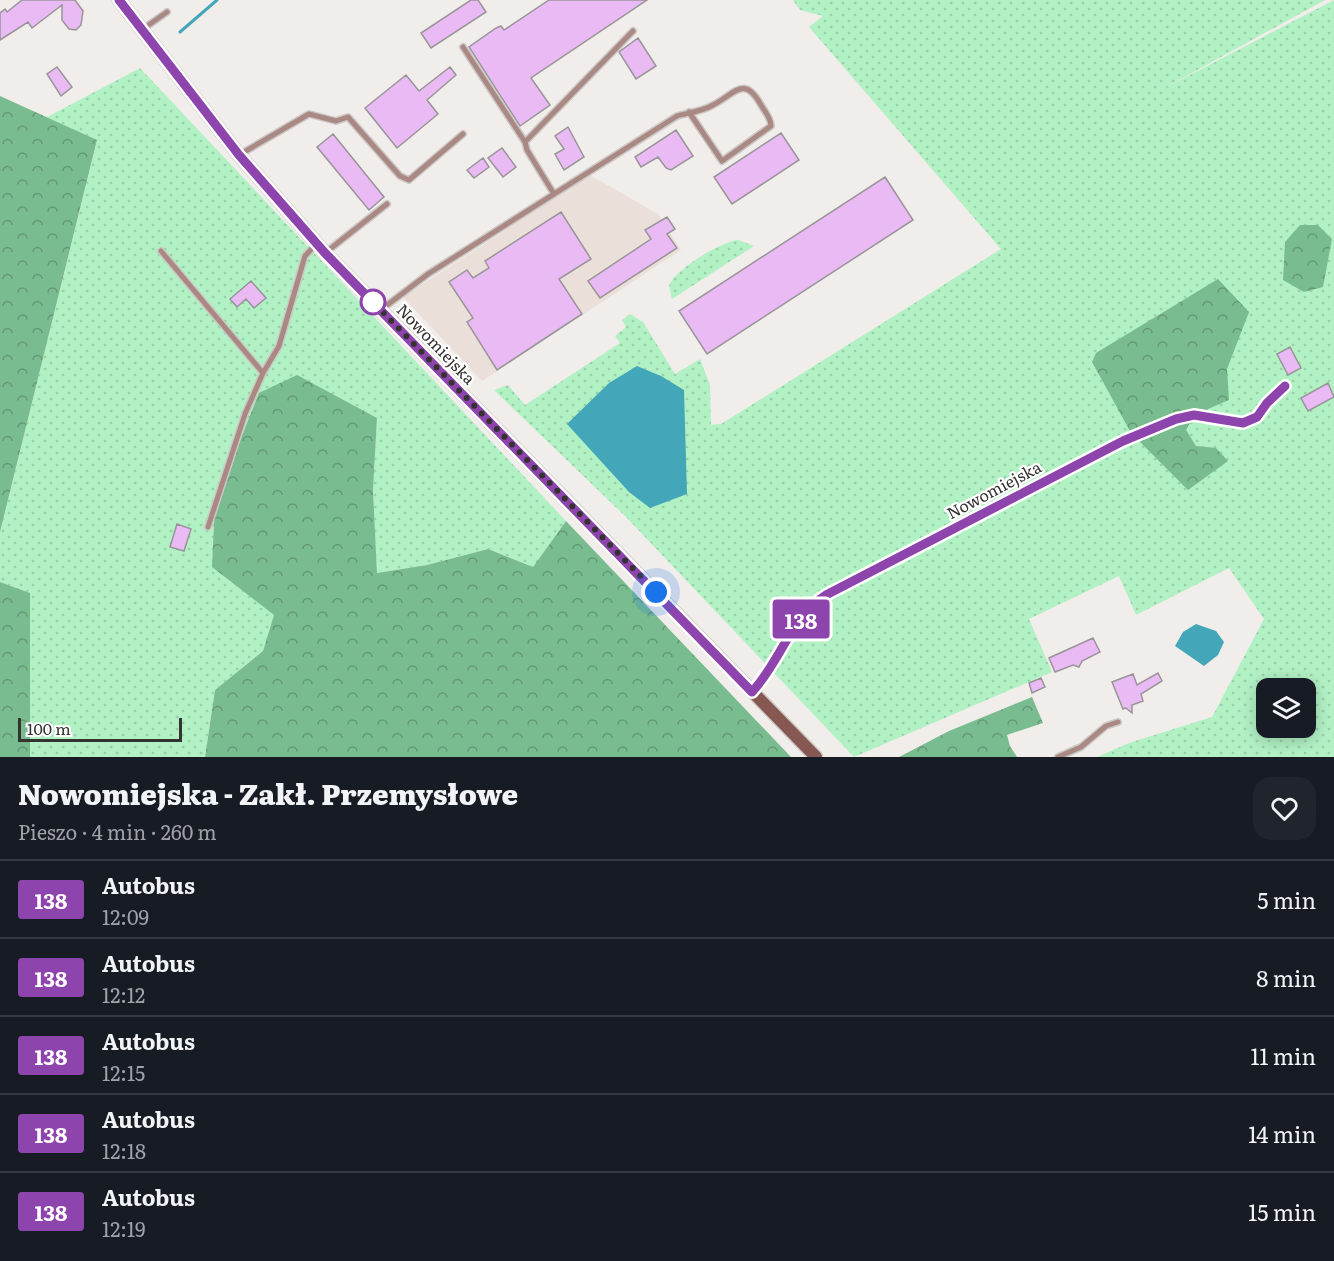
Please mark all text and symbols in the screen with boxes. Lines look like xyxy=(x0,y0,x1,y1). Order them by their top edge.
unlabelled marker xyxy=(360,289,386,315)
street label: Nowomiejska xyxy=(392,297,482,389)
street label: Nowomiejska xyxy=(942,454,1045,524)
your location xyxy=(641,577,671,607)
line badge: 138 xyxy=(766,600,836,638)
text: 138 xyxy=(785,604,817,635)
map controls xyxy=(1256,678,1316,738)
button: layers xyxy=(1256,678,1316,738)
scale bar xyxy=(18,715,182,742)
text: 100 m xyxy=(27,716,71,740)
text: Nowomiejska - Zakł. Przemysłowe xyxy=(18,772,518,814)
button: heart xyxy=(1253,777,1316,840)
text: Pieszo · 4 min · 260 m xyxy=(18,816,217,846)
text: Autobus xyxy=(102,868,195,901)
text: 5 min xyxy=(1257,883,1316,916)
text: 138 xyxy=(35,884,67,915)
text: 12:09 xyxy=(102,901,149,931)
text: Autobus xyxy=(102,946,195,979)
text: 8 min xyxy=(1256,961,1316,994)
text: 138 xyxy=(35,962,67,993)
text: 12:12 xyxy=(102,979,145,1009)
text: Autobus xyxy=(102,1024,195,1057)
text: 11 min xyxy=(1250,1039,1316,1072)
text: 138 xyxy=(35,1040,67,1071)
text: 12:15 xyxy=(102,1057,145,1087)
text: Autobus xyxy=(102,1102,195,1135)
text: 14 min xyxy=(1248,1117,1316,1150)
text: 138 xyxy=(35,1118,67,1149)
text: 12:18 xyxy=(102,1135,146,1165)
text: Autobus xyxy=(102,1180,195,1213)
text: 15 min xyxy=(1248,1195,1316,1228)
text: 138 xyxy=(35,1196,67,1227)
text: 12:19 xyxy=(102,1213,146,1243)

